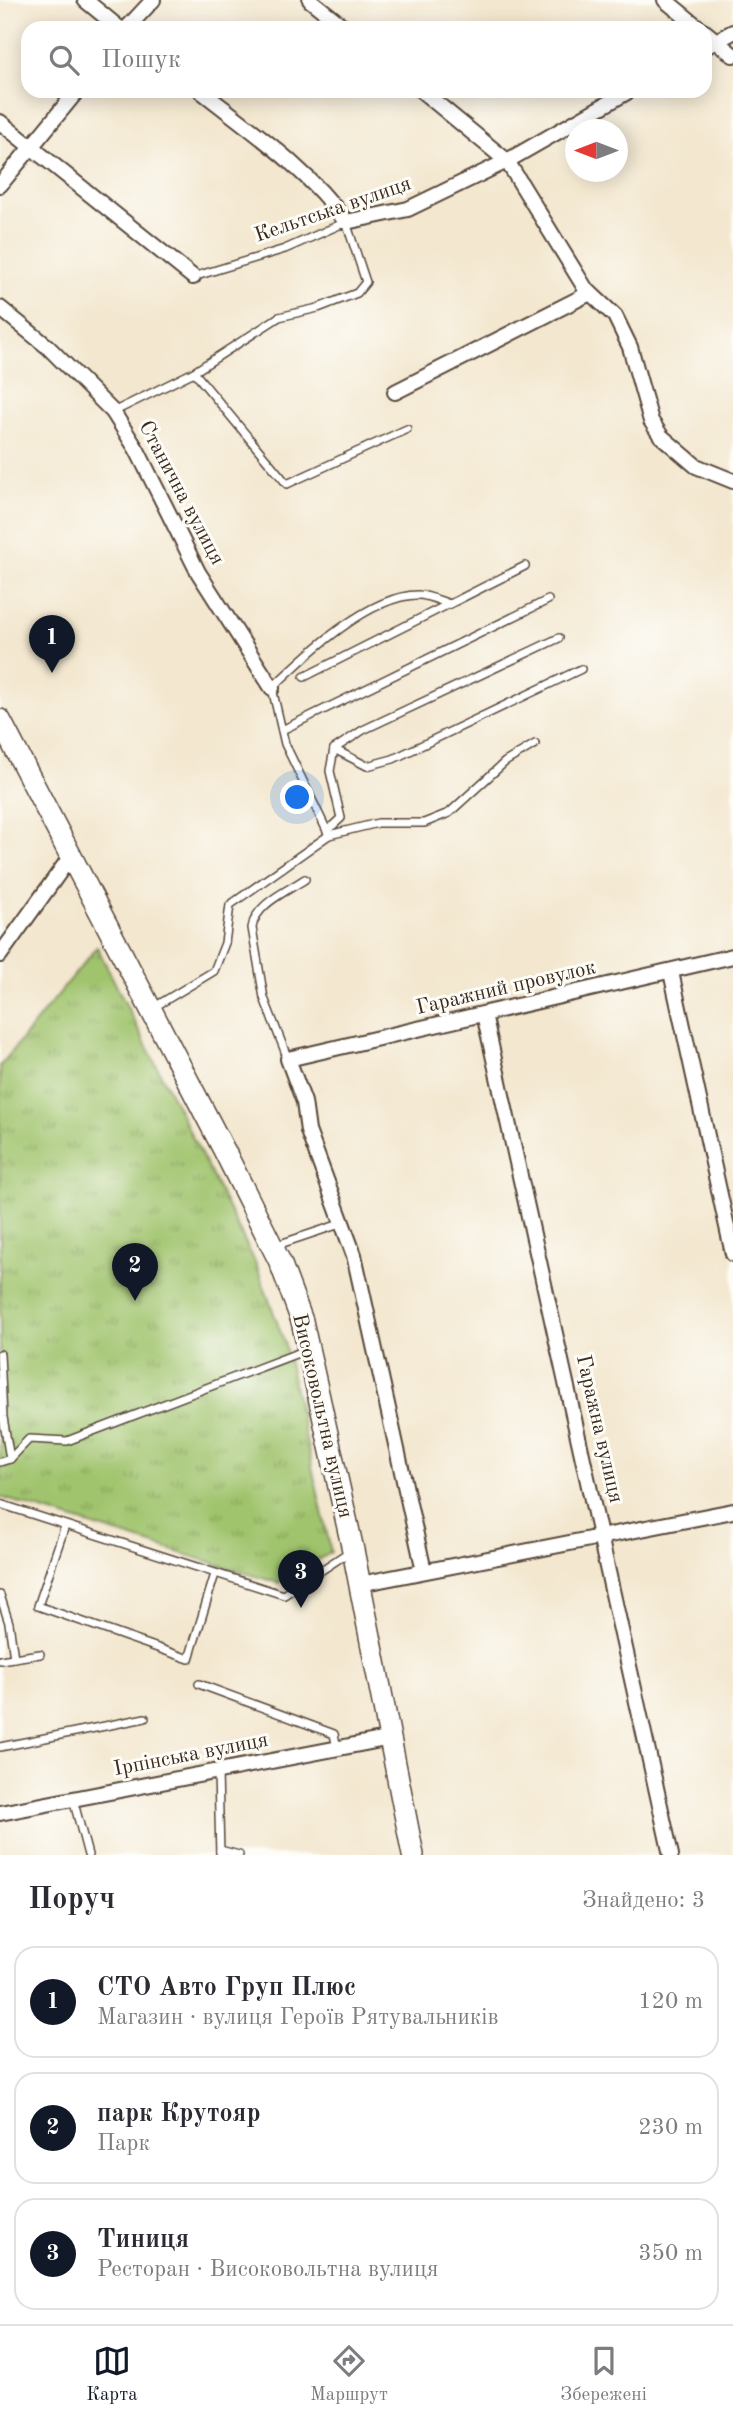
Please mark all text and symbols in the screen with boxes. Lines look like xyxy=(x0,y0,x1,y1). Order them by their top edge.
search box xyxy=(21,21,712,98)
icon: search xyxy=(45,41,83,79)
text: Пошук xyxy=(101,47,181,73)
north arrow xyxy=(565,119,628,182)
street label: Кельтська вулиця xyxy=(252,173,414,247)
street label: Станична вулиця xyxy=(134,418,228,569)
pin: 1 xyxy=(29,615,75,673)
your location xyxy=(280,780,314,814)
street label: Гаражний провулок xyxy=(414,957,598,1019)
pin: 2 xyxy=(112,1243,158,1301)
street label: Високовольтна вулиця xyxy=(288,1312,356,1520)
street label: Гаражна вулиця xyxy=(572,1353,626,1505)
pin: 3 xyxy=(278,1550,324,1608)
street label: Ірпінська вулиця xyxy=(112,1730,270,1780)
text: Поруч xyxy=(28,1885,115,1915)
text: Знайдено: 3 xyxy=(582,1889,705,1912)
text: СТО Авто Груп Плюс xyxy=(97,1975,356,2001)
text: 1 xyxy=(46,1990,60,2013)
text: 120 m xyxy=(638,1990,703,2013)
text: Магазин · вулиця Героїв Рятувальників xyxy=(97,2006,499,2029)
text: парк Крутояр xyxy=(97,2101,261,2127)
text: 2 xyxy=(46,2116,60,2139)
text: 230 m xyxy=(638,2116,703,2139)
text: Парк xyxy=(97,2132,150,2155)
text: Тиниця xyxy=(97,2227,189,2253)
text: 3 xyxy=(46,2242,60,2265)
text: 350 m xyxy=(638,2242,703,2265)
text: Ресторан · Високовольтна вулиця xyxy=(97,2258,439,2281)
tab: Карта xyxy=(86,2342,138,2407)
tab: Маршрут xyxy=(310,2342,388,2407)
tab: Збережені xyxy=(560,2342,647,2407)

